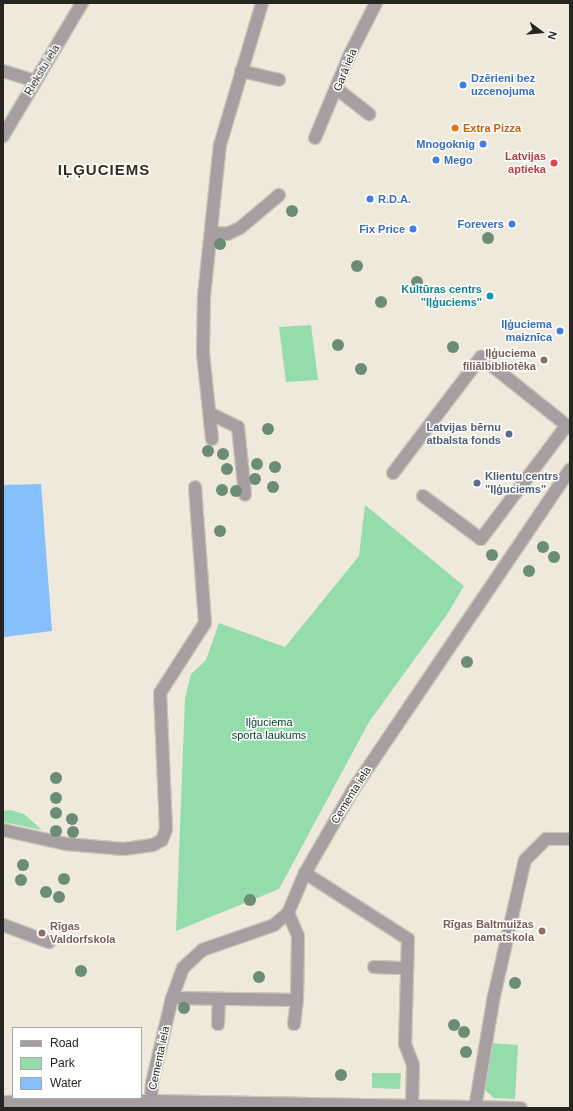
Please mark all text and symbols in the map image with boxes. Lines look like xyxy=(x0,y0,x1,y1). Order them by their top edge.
north arrow xyxy=(521,12,561,52)
text: N xyxy=(546,30,559,41)
street label: Riekstu iela xyxy=(22,42,62,98)
street label: Garā iela xyxy=(331,47,359,93)
place label: Dzērieni bez uzcenojuma xyxy=(471,72,535,98)
marker: Dzērieni bez uzcenojuma xyxy=(458,80,468,90)
place label: Extra Pizza xyxy=(463,121,521,135)
marker: Extra Pizza xyxy=(450,123,460,133)
place label: Mnogoknig xyxy=(416,137,475,151)
marker: Mnogoknig xyxy=(478,139,488,149)
place label: Latvijas aptieka xyxy=(505,150,546,176)
place label: Mego xyxy=(444,153,473,167)
marker: Mego xyxy=(431,155,441,165)
marker: Latvijas aptieka xyxy=(549,158,559,168)
district label: IĻĢUCIEMS xyxy=(58,161,150,179)
place label: R.D.A. xyxy=(378,192,411,206)
marker: R.D.A. xyxy=(365,194,375,204)
place label: Forevers xyxy=(458,217,504,231)
marker: Forevers xyxy=(507,219,517,229)
place label: Fix Price xyxy=(359,222,405,236)
marker: Fix Price xyxy=(408,224,418,234)
place label: Kultūras centrs "Iļģuciems" xyxy=(401,283,482,309)
marker: Kultūras centrs "Iļģuciems" xyxy=(485,291,495,301)
place label: Iļģuciema maiznīca xyxy=(501,318,552,344)
marker: Iļģuciema maiznīca xyxy=(555,326,565,336)
place label: Iļģuciema filiālbibliotēka xyxy=(463,347,536,373)
marker: Iļģuciema filiālbibliotēka xyxy=(539,355,549,365)
place label: Latvijas bērnu atbalsta fonds xyxy=(426,421,501,447)
marker: Latvijas bērnu atbalsta fonds xyxy=(504,429,514,439)
place label: Klientu centrs "Iļģuciems" xyxy=(485,470,558,496)
marker: Klientu centrs "Iļģuciems" xyxy=(472,478,482,488)
park label: Iļģuciema sporta laukums xyxy=(232,716,306,742)
street label: Cementa iela xyxy=(328,764,374,826)
place label: Rīgas Baltmuižas pamatskola xyxy=(443,918,534,944)
place label: Rīgas Valdorfskola xyxy=(50,920,115,946)
marker: Rīgas Baltmuižas pamatskola xyxy=(537,926,547,936)
marker: Rīgas Valdorfskola xyxy=(37,928,47,938)
street label: Cementa iela xyxy=(146,1025,172,1091)
legend xyxy=(12,1027,142,1099)
text: Road xyxy=(50,1036,79,1050)
text: Park xyxy=(50,1056,75,1070)
text: Water xyxy=(50,1076,82,1090)

